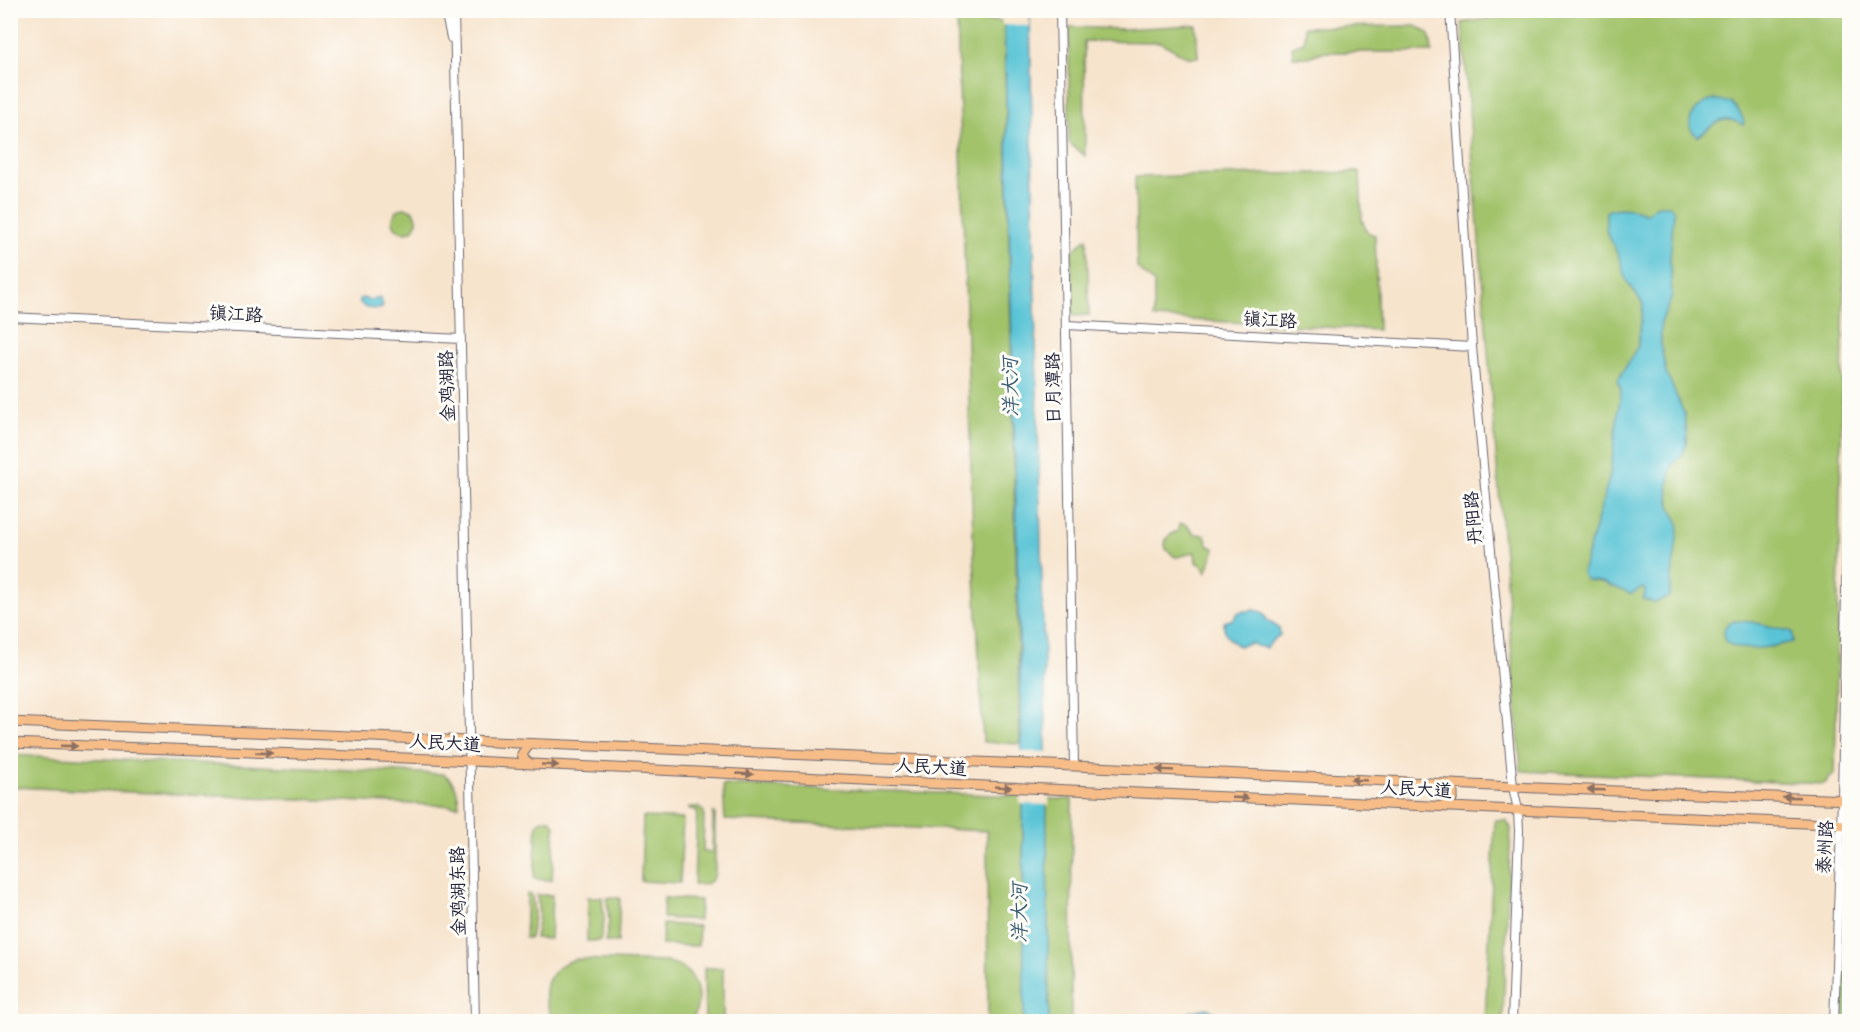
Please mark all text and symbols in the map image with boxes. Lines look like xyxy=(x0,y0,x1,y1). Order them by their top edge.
street label: 镇江路 xyxy=(208,298,264,327)
street label: 镇江路 xyxy=(1242,304,1298,333)
street label: 金鸡湖路 xyxy=(431,350,460,423)
street label: 日月潭路 xyxy=(1037,352,1066,424)
water label: 洋大河 xyxy=(993,354,1025,417)
street label: 丹阳路 xyxy=(1456,490,1487,546)
street label: 人民大道 xyxy=(408,726,482,757)
one-way arrow xyxy=(59,741,78,750)
one-way arrow xyxy=(254,748,273,757)
street label: 人民大道 xyxy=(894,750,968,781)
one-way arrow xyxy=(541,760,560,769)
one-way arrow xyxy=(1155,766,1174,775)
one-way arrow xyxy=(736,770,755,779)
street label: 人民大道 xyxy=(1379,772,1453,803)
one-way arrow xyxy=(1350,775,1369,784)
one-way arrow xyxy=(993,783,1012,792)
one-way arrow xyxy=(1587,786,1606,795)
one-way arrow xyxy=(1230,793,1249,802)
one-way arrow xyxy=(1782,793,1801,802)
street label: 泰州路 xyxy=(1809,819,1838,875)
street label: 金鸡湖东路 xyxy=(442,846,471,936)
water label: 洋大河 xyxy=(1003,880,1033,943)

